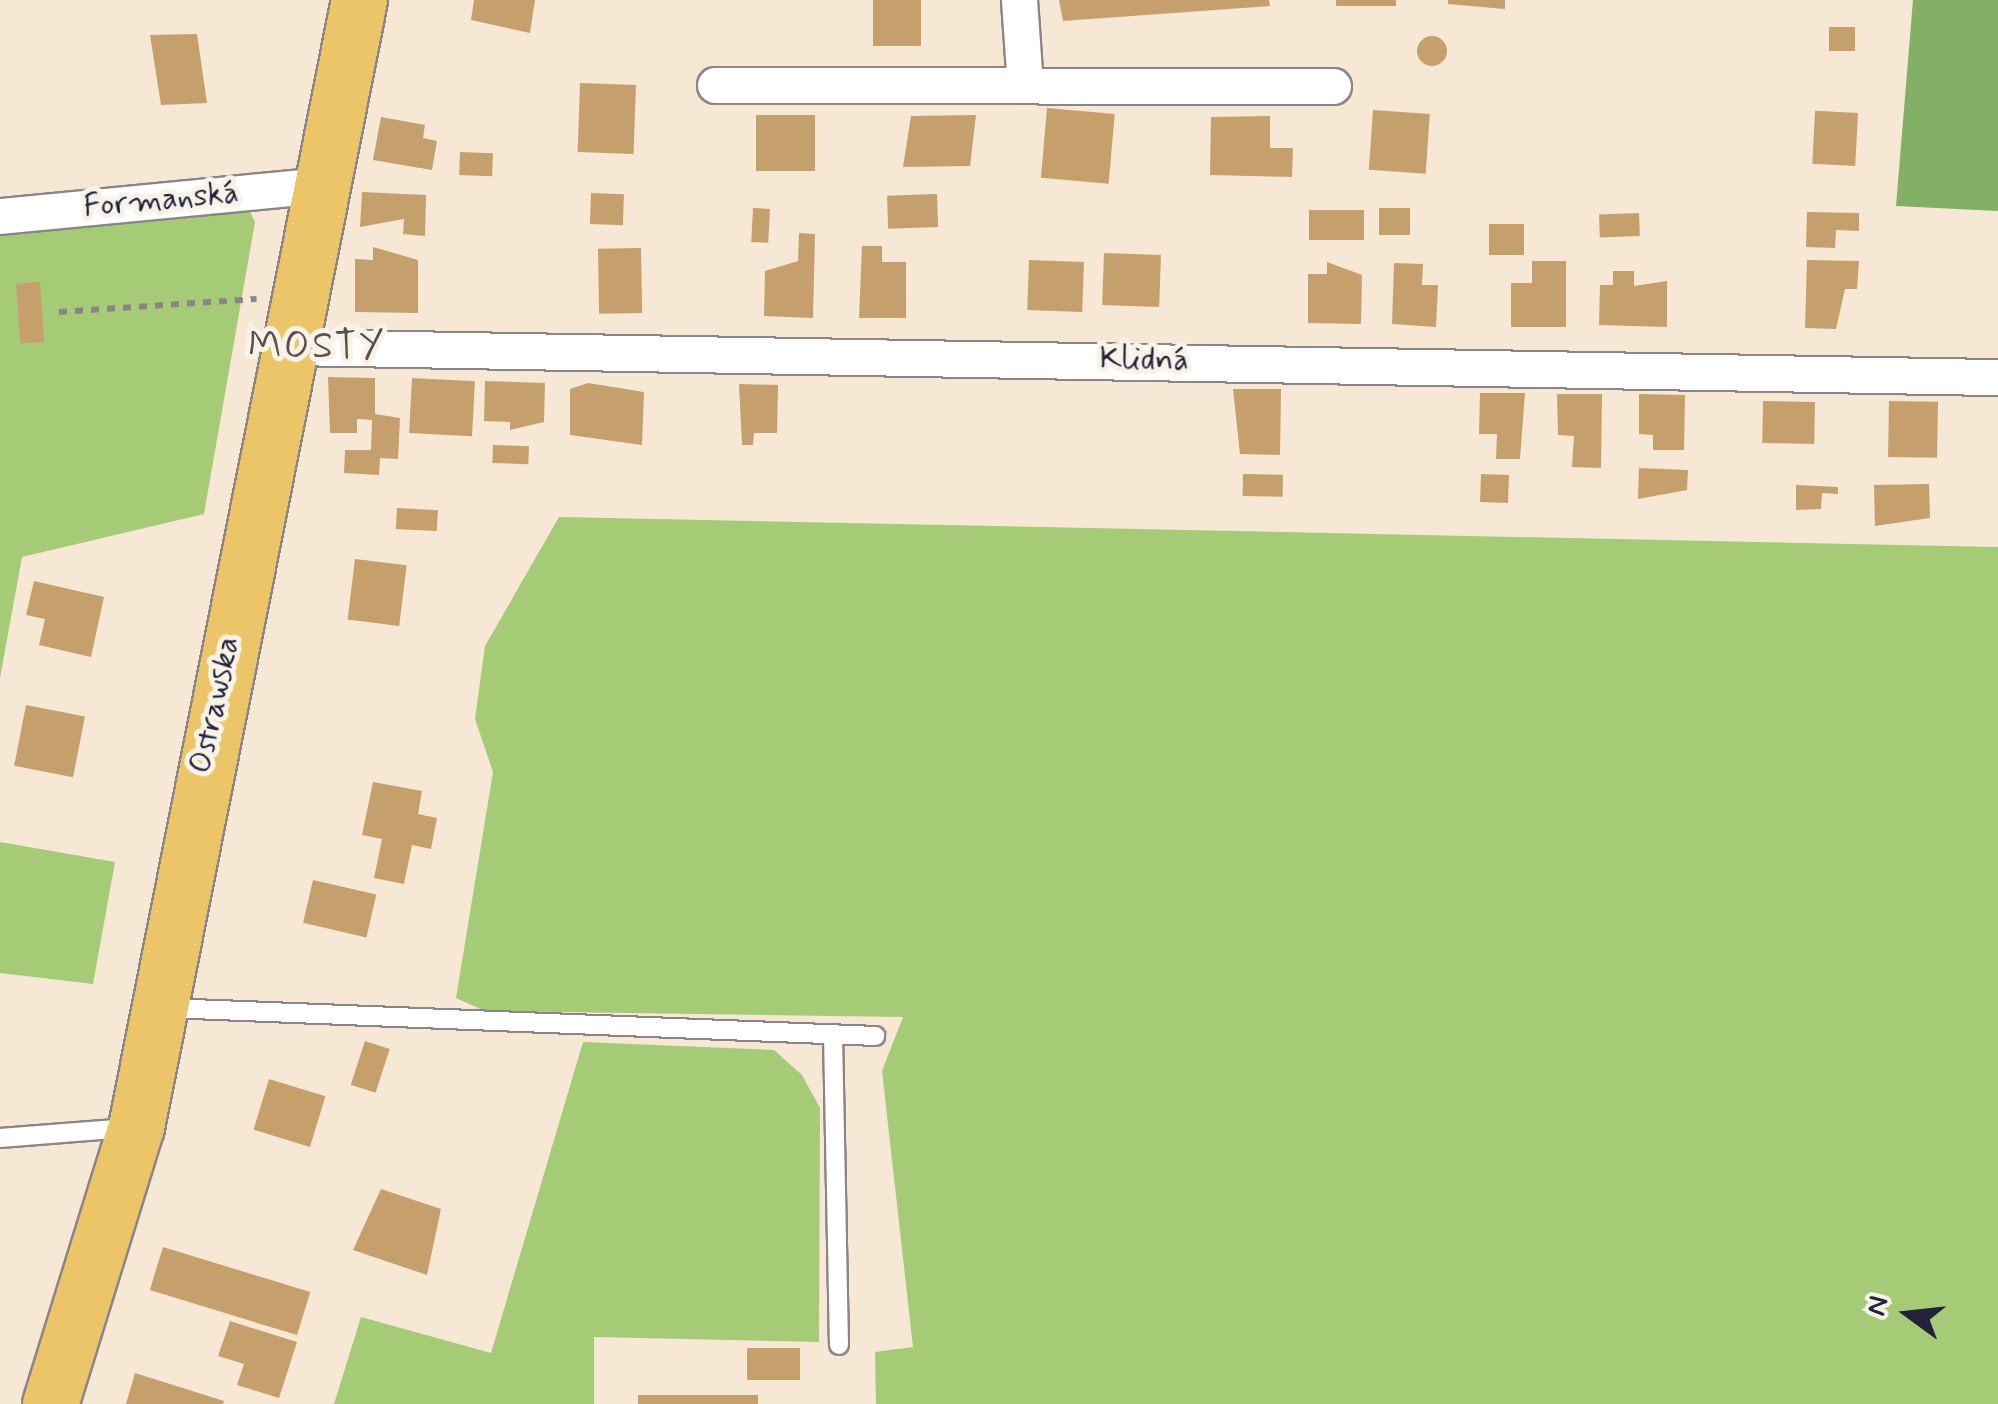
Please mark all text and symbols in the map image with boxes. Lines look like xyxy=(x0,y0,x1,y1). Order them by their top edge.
street label: Formanská xyxy=(82,174,240,226)
district label: MOSTY xyxy=(247,324,387,370)
street label: Klidná xyxy=(1099,340,1189,380)
street label: Ostrawska xyxy=(182,633,248,777)
north arrow xyxy=(1858,1264,1958,1364)
text: N xyxy=(1858,1292,1899,1320)

